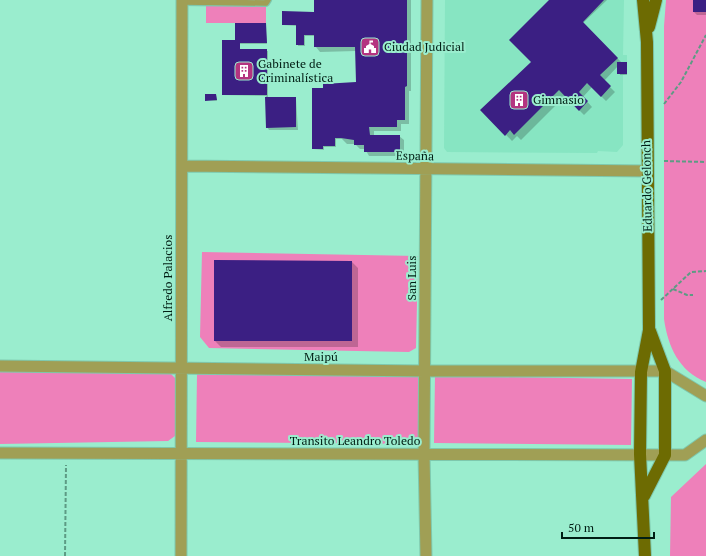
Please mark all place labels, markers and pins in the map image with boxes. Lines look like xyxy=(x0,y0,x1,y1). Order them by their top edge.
public building icon: Ciudad Judicial xyxy=(359,36,381,58)
place label: Ciudad Judicial xyxy=(384,39,465,54)
place label: Gabinete de Criminalística xyxy=(258,56,333,85)
building icon: Gabinete de Criminalística xyxy=(233,60,255,82)
building icon: Gimnasio xyxy=(508,89,530,111)
place label: Gimnasio xyxy=(533,92,584,107)

